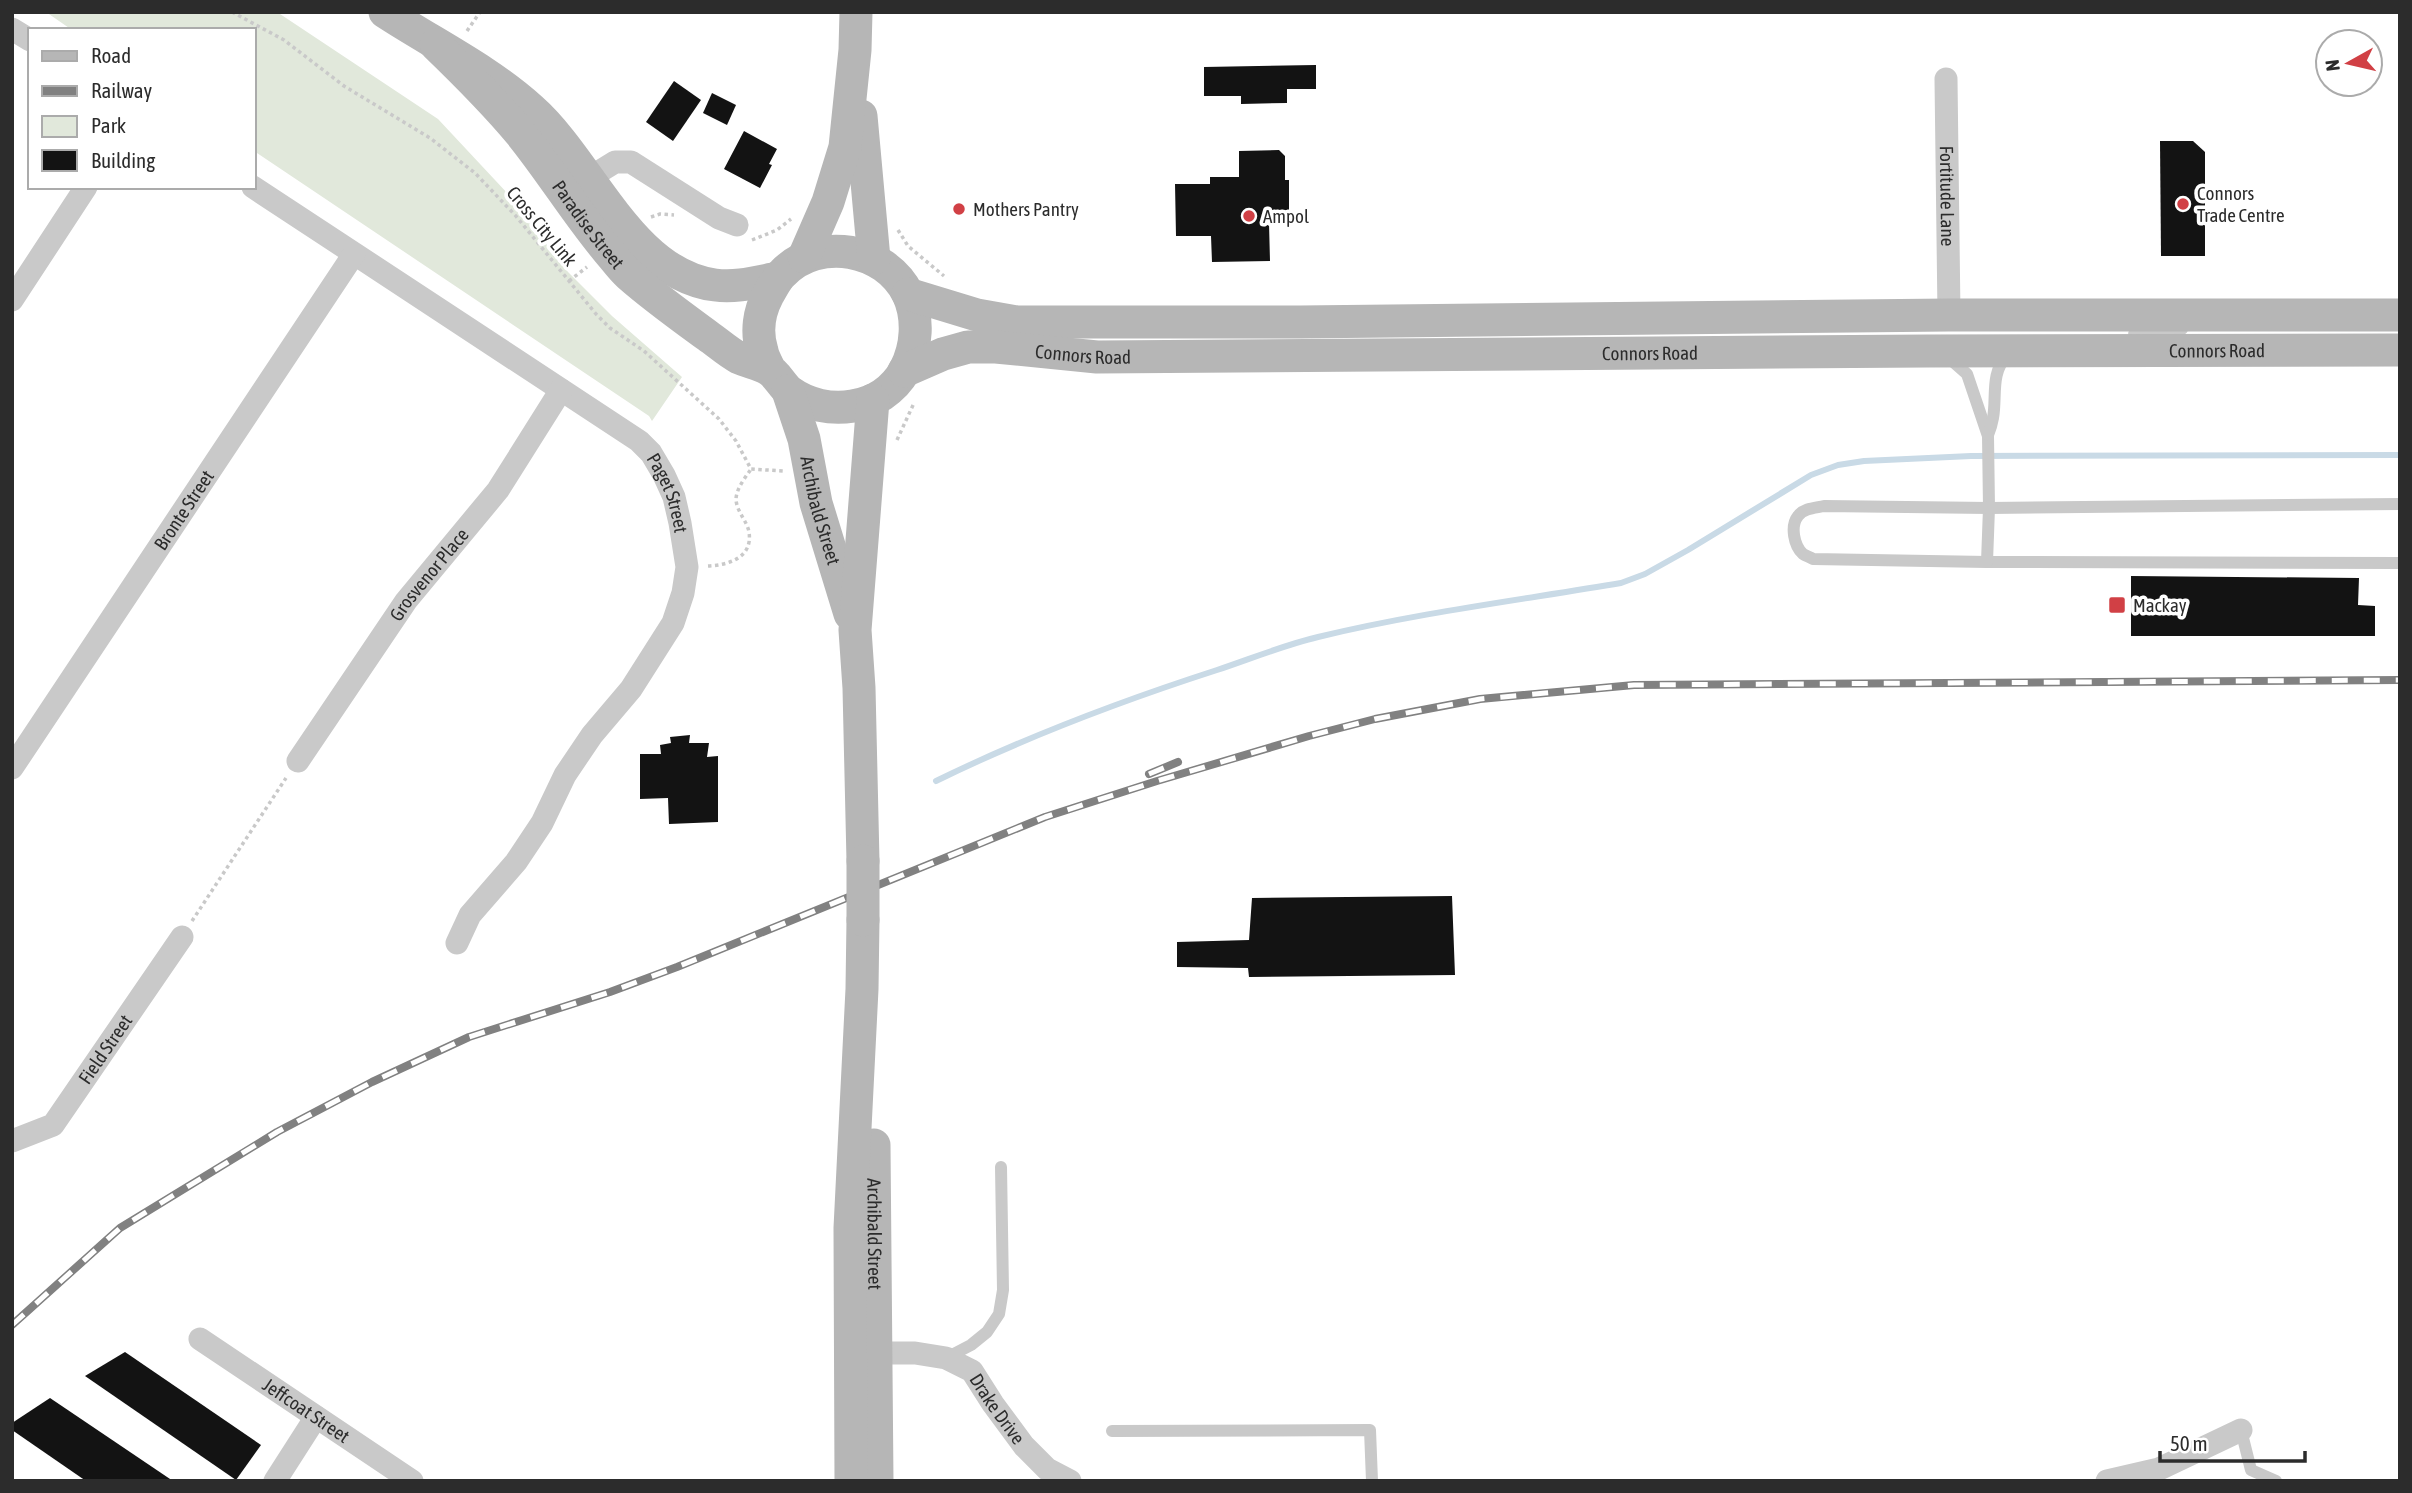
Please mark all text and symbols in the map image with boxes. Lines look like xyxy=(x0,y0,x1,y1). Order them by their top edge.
legend xyxy=(28,28,256,189)
north arrow xyxy=(2314,28,2384,98)
text: Road xyxy=(91,43,131,67)
text: N xyxy=(2320,58,2344,72)
text: Railway xyxy=(91,78,153,102)
text: Park xyxy=(91,113,126,137)
street label: Fortitude Lane xyxy=(1936,146,1959,246)
text: Building xyxy=(91,148,155,172)
street label: Paradise Street xyxy=(548,176,629,273)
street label: Cross City Link xyxy=(502,182,582,271)
place label: Connors Trade Centre xyxy=(2197,182,2285,226)
marker: Connors Trade Centre xyxy=(2175,196,2191,212)
place label: Mothers Pantry xyxy=(973,198,1079,220)
marker: Mothers Pantry xyxy=(951,201,967,217)
place label: Ampol xyxy=(1263,205,1309,227)
marker: Ampol xyxy=(1241,208,1257,224)
street label: Connors Road xyxy=(2169,339,2265,361)
street label: Connors Road xyxy=(1034,340,1131,368)
street label: Connors Road xyxy=(1602,342,1698,364)
street label: Paget Street xyxy=(643,449,692,534)
street label: Archibald Street xyxy=(796,454,845,568)
street label: Bronte Street xyxy=(149,466,218,554)
street label: Grosvenor Place xyxy=(385,524,473,625)
place label: Mackay xyxy=(2133,594,2187,616)
marker: Mackay xyxy=(2107,595,2127,615)
street label: Field Street xyxy=(74,1010,136,1088)
street label: Archibald Street xyxy=(863,1178,886,1290)
street label: Drake Drive xyxy=(965,1369,1030,1448)
street label: Jeffcoat Street xyxy=(259,1373,354,1447)
scale bar xyxy=(2160,1420,2305,1464)
text: 50 m xyxy=(2170,1431,2208,1455)

